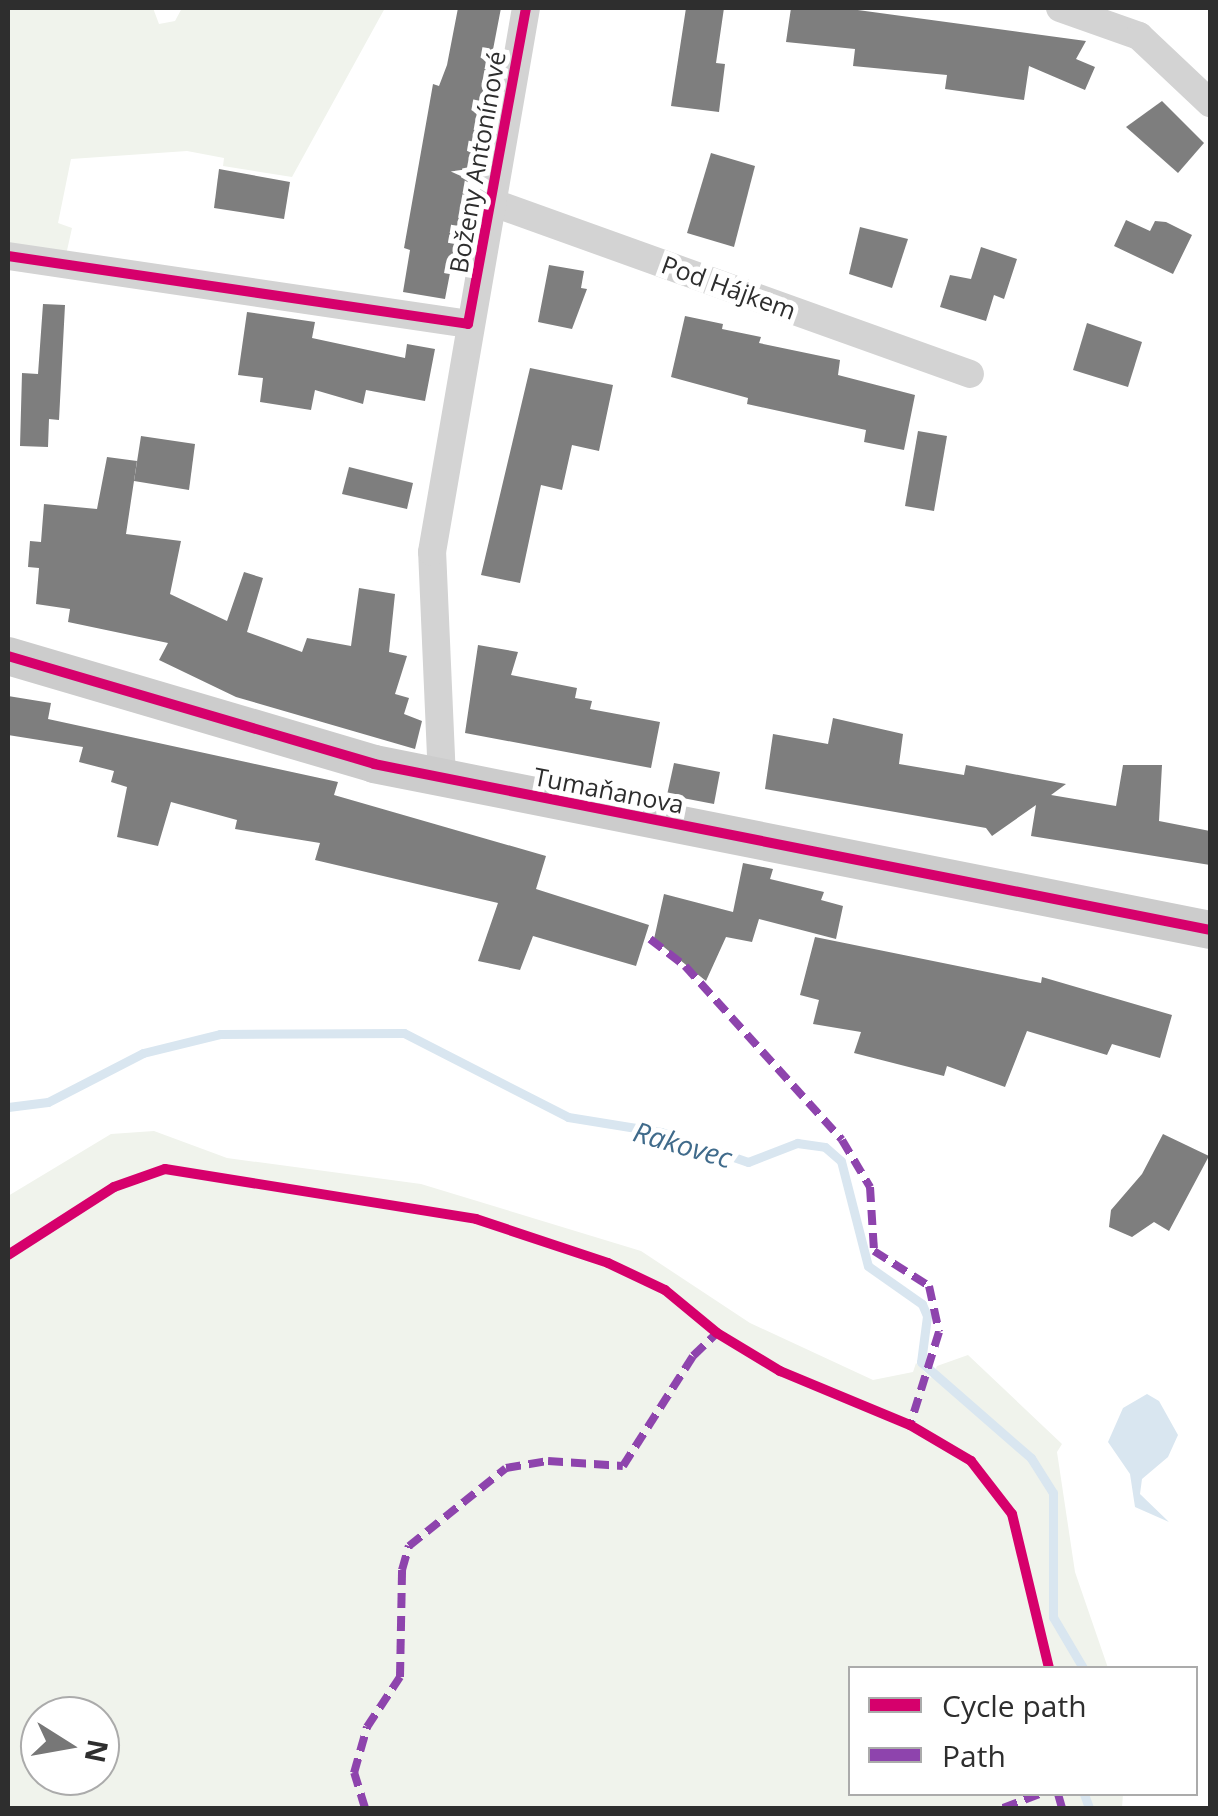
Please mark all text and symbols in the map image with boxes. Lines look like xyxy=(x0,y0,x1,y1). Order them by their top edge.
street label: Boženy Antonínové xyxy=(443,49,511,275)
street label: Pod Hájkem xyxy=(658,249,800,325)
street label: Tumaňanova xyxy=(531,761,687,819)
water label: Rakovec xyxy=(630,1114,736,1174)
legend xyxy=(848,1666,1198,1796)
text: Cycle path xyxy=(942,1685,1087,1726)
north arrow xyxy=(20,1696,120,1796)
text: Path xyxy=(942,1735,1006,1776)
text: N xyxy=(77,1737,118,1766)

